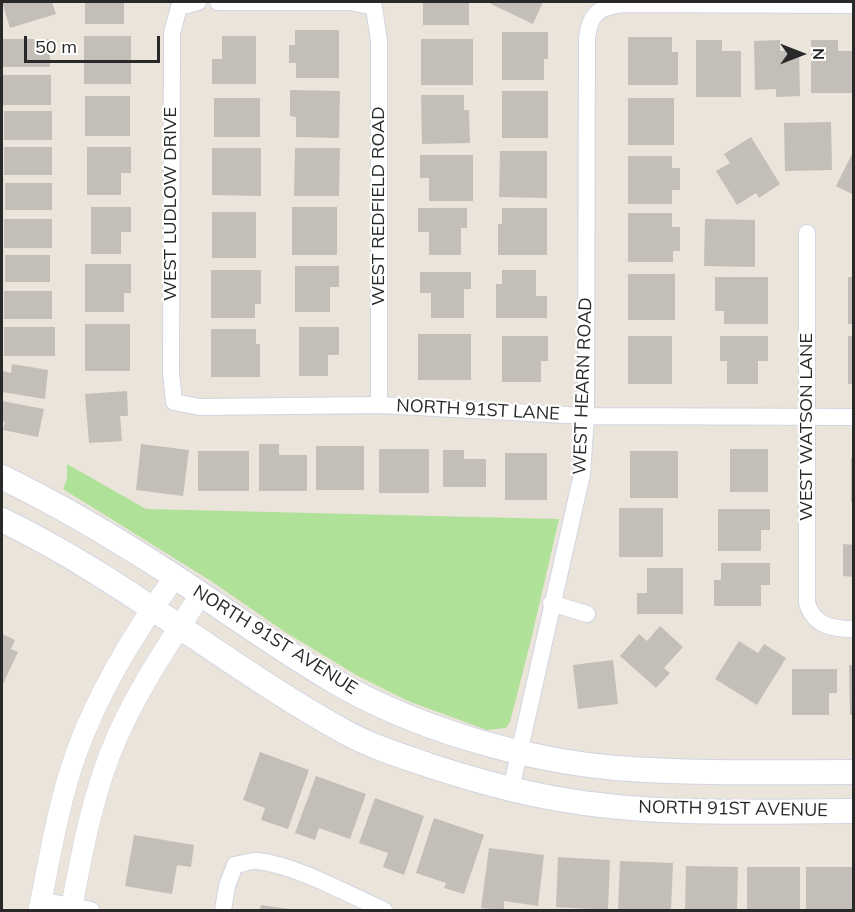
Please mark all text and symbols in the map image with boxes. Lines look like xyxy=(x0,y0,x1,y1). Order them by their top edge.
scale bar xyxy=(27,24,164,62)
north arrow xyxy=(771,24,831,84)
text: 50 m xyxy=(35,35,77,58)
text: N xyxy=(809,48,829,60)
street label: WEST REDFIELD ROAD xyxy=(368,106,390,306)
street label: WEST LUDLOW DRIVE xyxy=(160,107,182,301)
street label: WEST HEARN ROAD xyxy=(569,297,597,475)
street label: WEST WATSON LANE xyxy=(796,333,818,521)
street label: NORTH 91ST LANE xyxy=(396,395,560,425)
street label: NORTH 91ST AVENUE xyxy=(189,581,361,699)
street label: NORTH 91ST AVENUE xyxy=(638,797,828,821)

